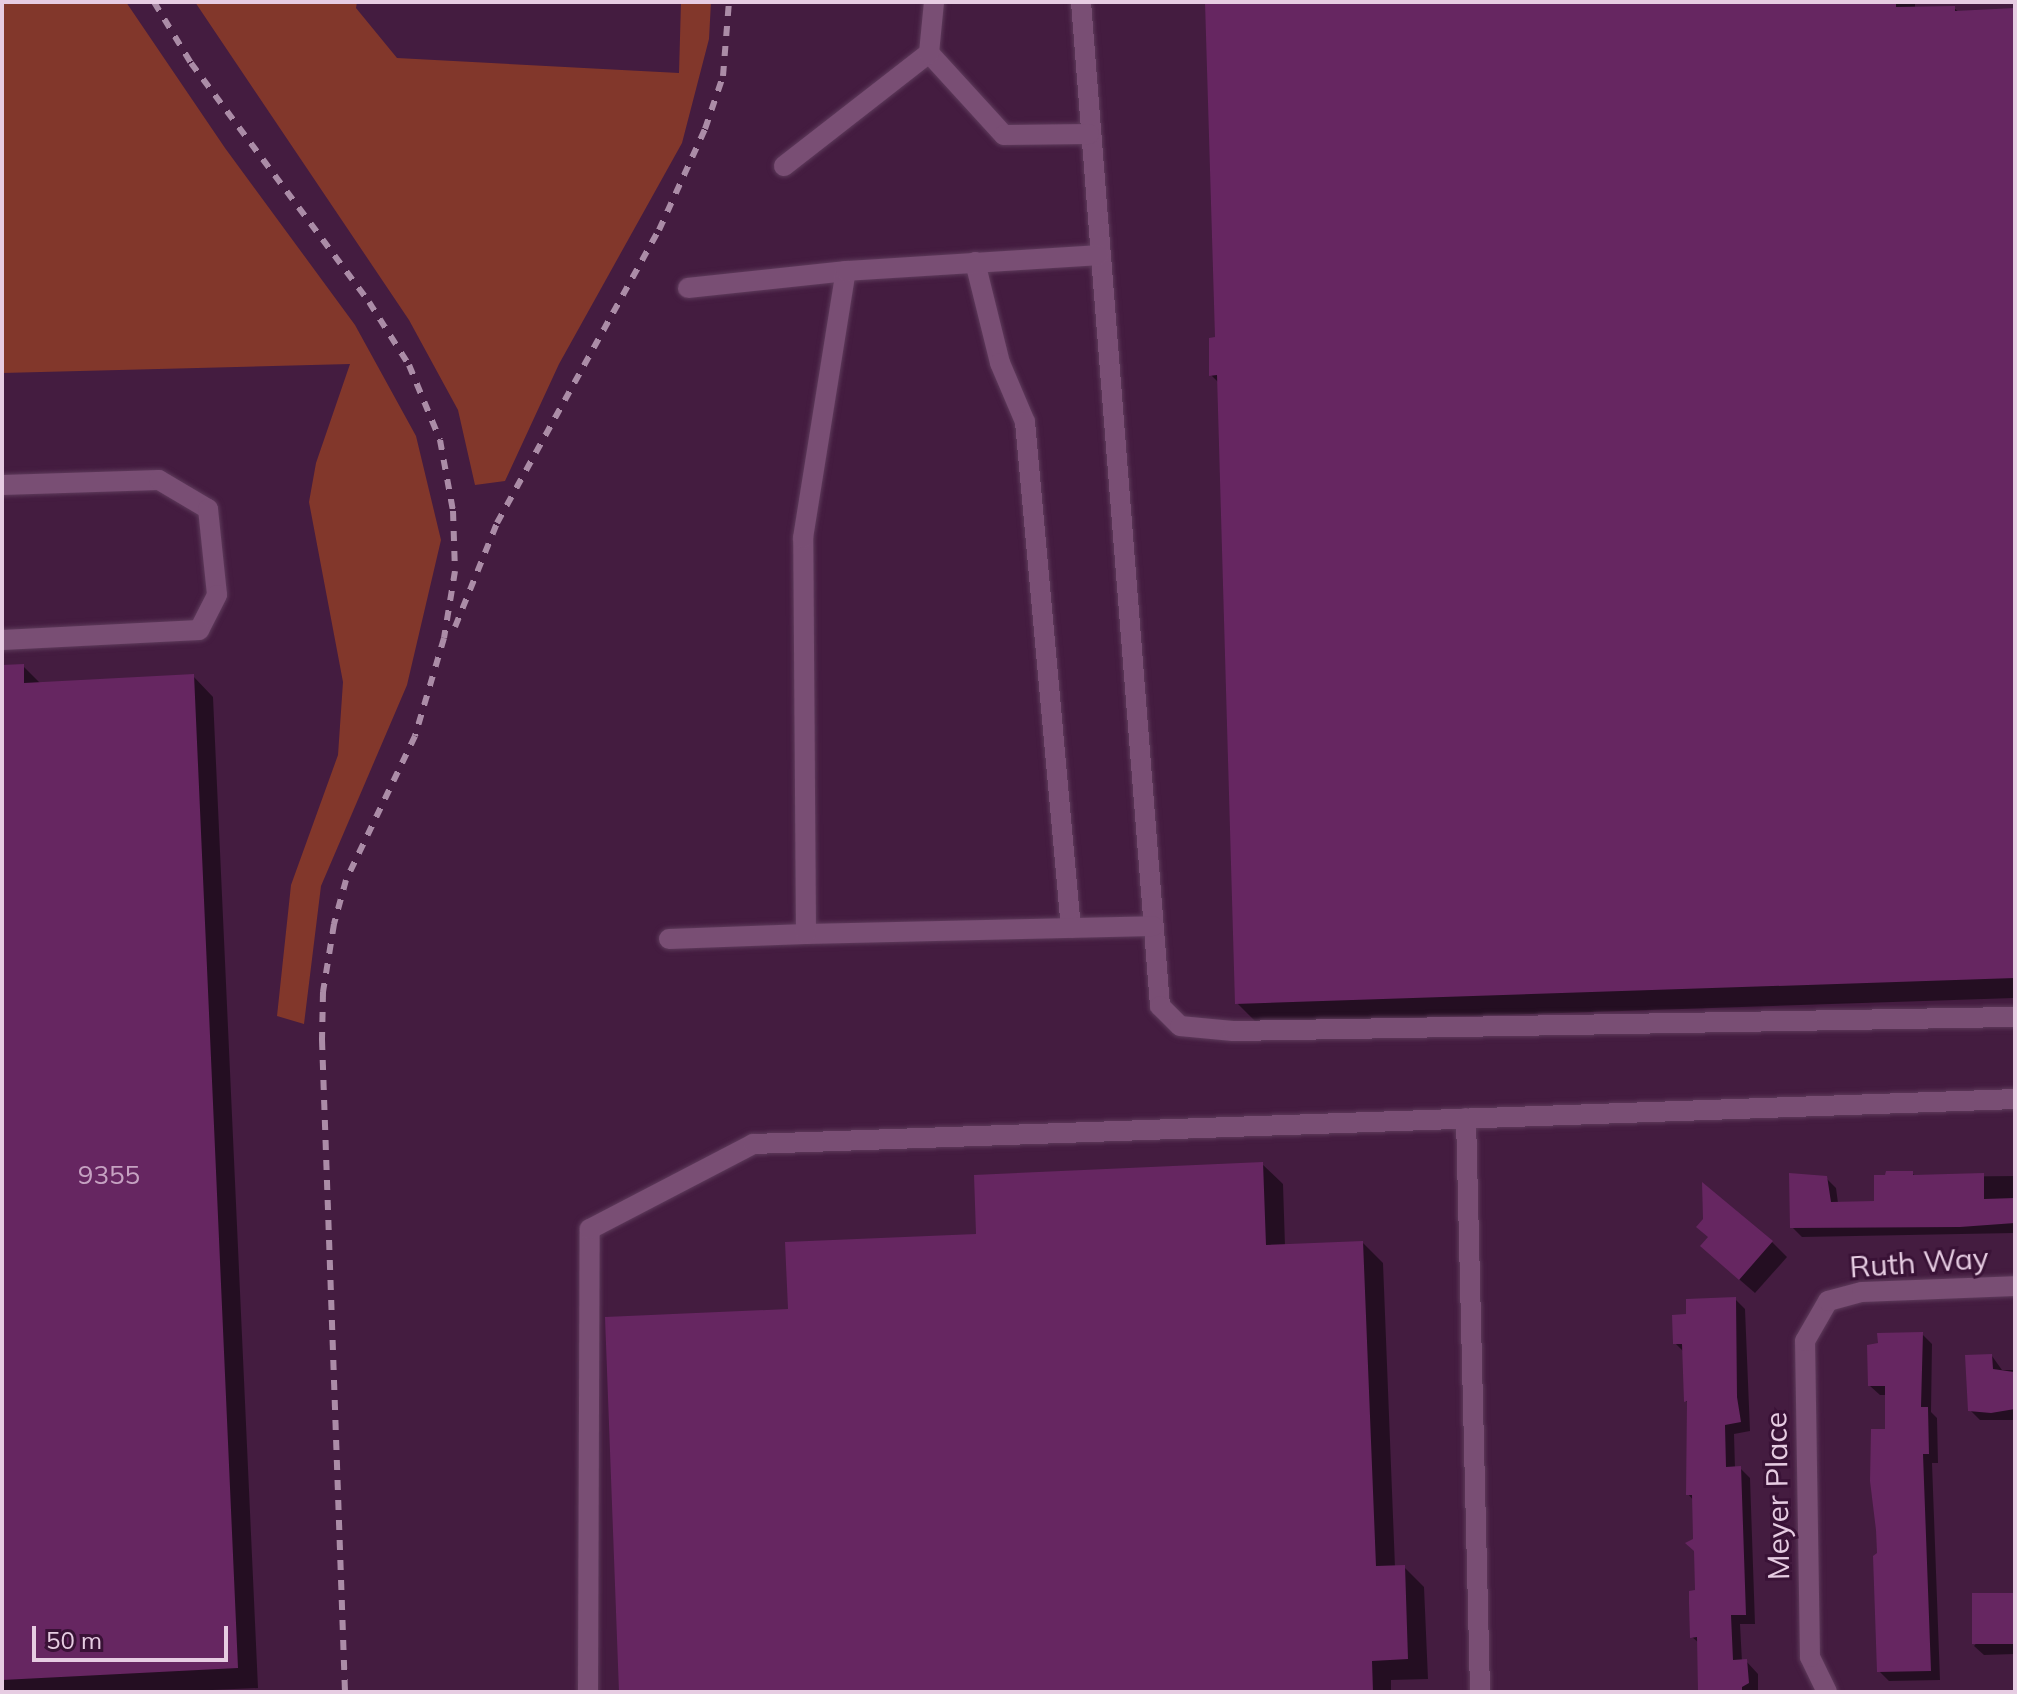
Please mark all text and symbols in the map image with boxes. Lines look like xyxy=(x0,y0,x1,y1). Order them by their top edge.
house number: 9355 xyxy=(78,1159,140,1191)
street label: Ruth Way xyxy=(1848,1239,1990,1285)
street label: Meyer Place xyxy=(1758,1412,1796,1580)
scale bar xyxy=(36,1610,232,1660)
text: 50 m xyxy=(46,1625,102,1655)

